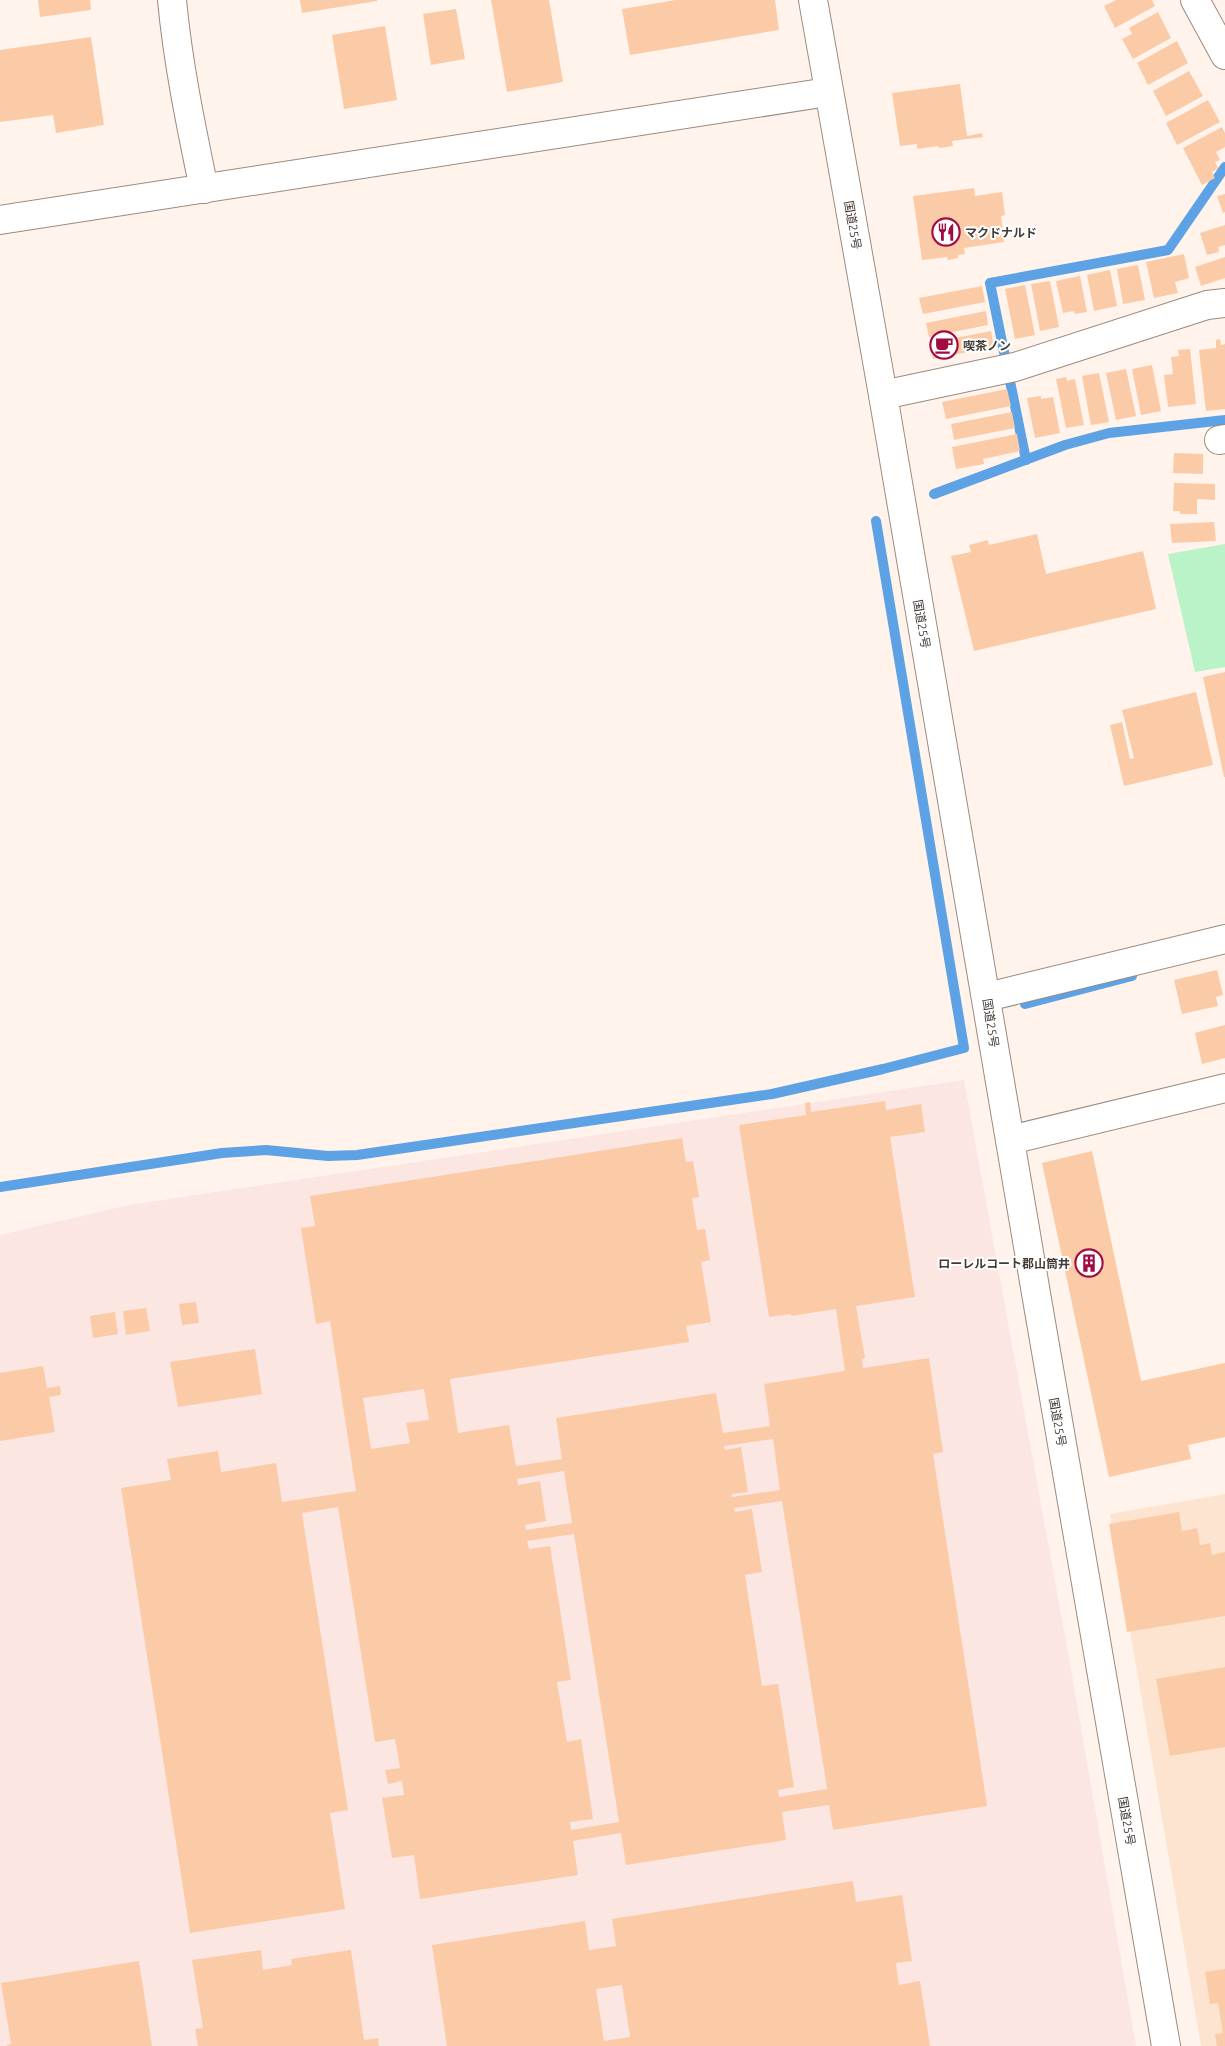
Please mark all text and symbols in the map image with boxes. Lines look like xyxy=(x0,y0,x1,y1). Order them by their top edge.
street label: 国道25号 xyxy=(842,199,864,251)
restaurant icon: マクドナルド xyxy=(931,217,961,247)
place label: マクドナルド xyxy=(965,226,1037,239)
cafe icon: 喫茶ノン xyxy=(929,330,959,360)
place label: 喫茶ノン xyxy=(963,339,1011,352)
street label: 国道25号 xyxy=(911,598,933,650)
street label: 国道25号 xyxy=(981,998,1001,1048)
building icon: ローレルコート郡山筒井 xyxy=(1074,1248,1104,1278)
place label: ローレルコート郡山筒井 xyxy=(938,1257,1070,1270)
street label: 国道25号 xyxy=(1047,1396,1069,1448)
street label: 国道25号 xyxy=(1116,1795,1138,1847)

